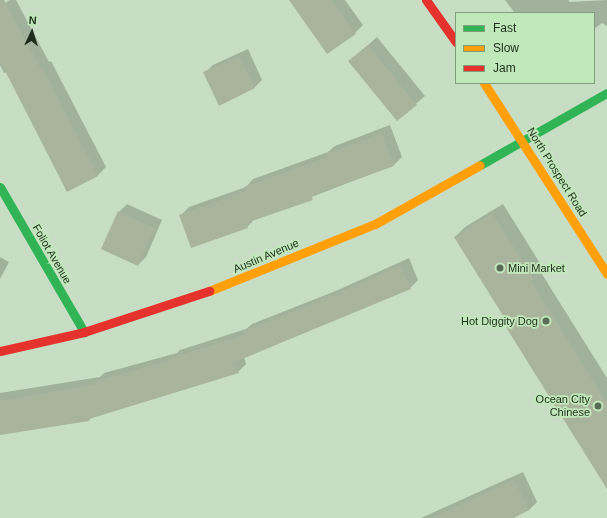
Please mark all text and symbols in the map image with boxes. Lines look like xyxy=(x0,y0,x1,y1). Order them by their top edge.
north arrow xyxy=(12,12,52,52)
legend xyxy=(455,12,595,84)
text: N xyxy=(28,14,37,26)
text: Fast xyxy=(493,21,516,35)
text: Slow xyxy=(493,41,519,55)
text: Jam xyxy=(493,61,516,75)
street label: North Prospect Road xyxy=(524,125,590,219)
street label: Foliot Avenue xyxy=(30,222,74,286)
street label: Austin Avenue xyxy=(231,236,301,276)
place label: Mini Market xyxy=(508,261,565,275)
marker: Mini Market xyxy=(495,263,505,273)
place label: Hot Diggity Dog xyxy=(461,314,538,328)
marker: Hot Diggity Dog xyxy=(541,316,551,326)
place label: Ocean City Chinese xyxy=(536,393,590,419)
marker: Ocean City Chinese xyxy=(593,401,603,411)

